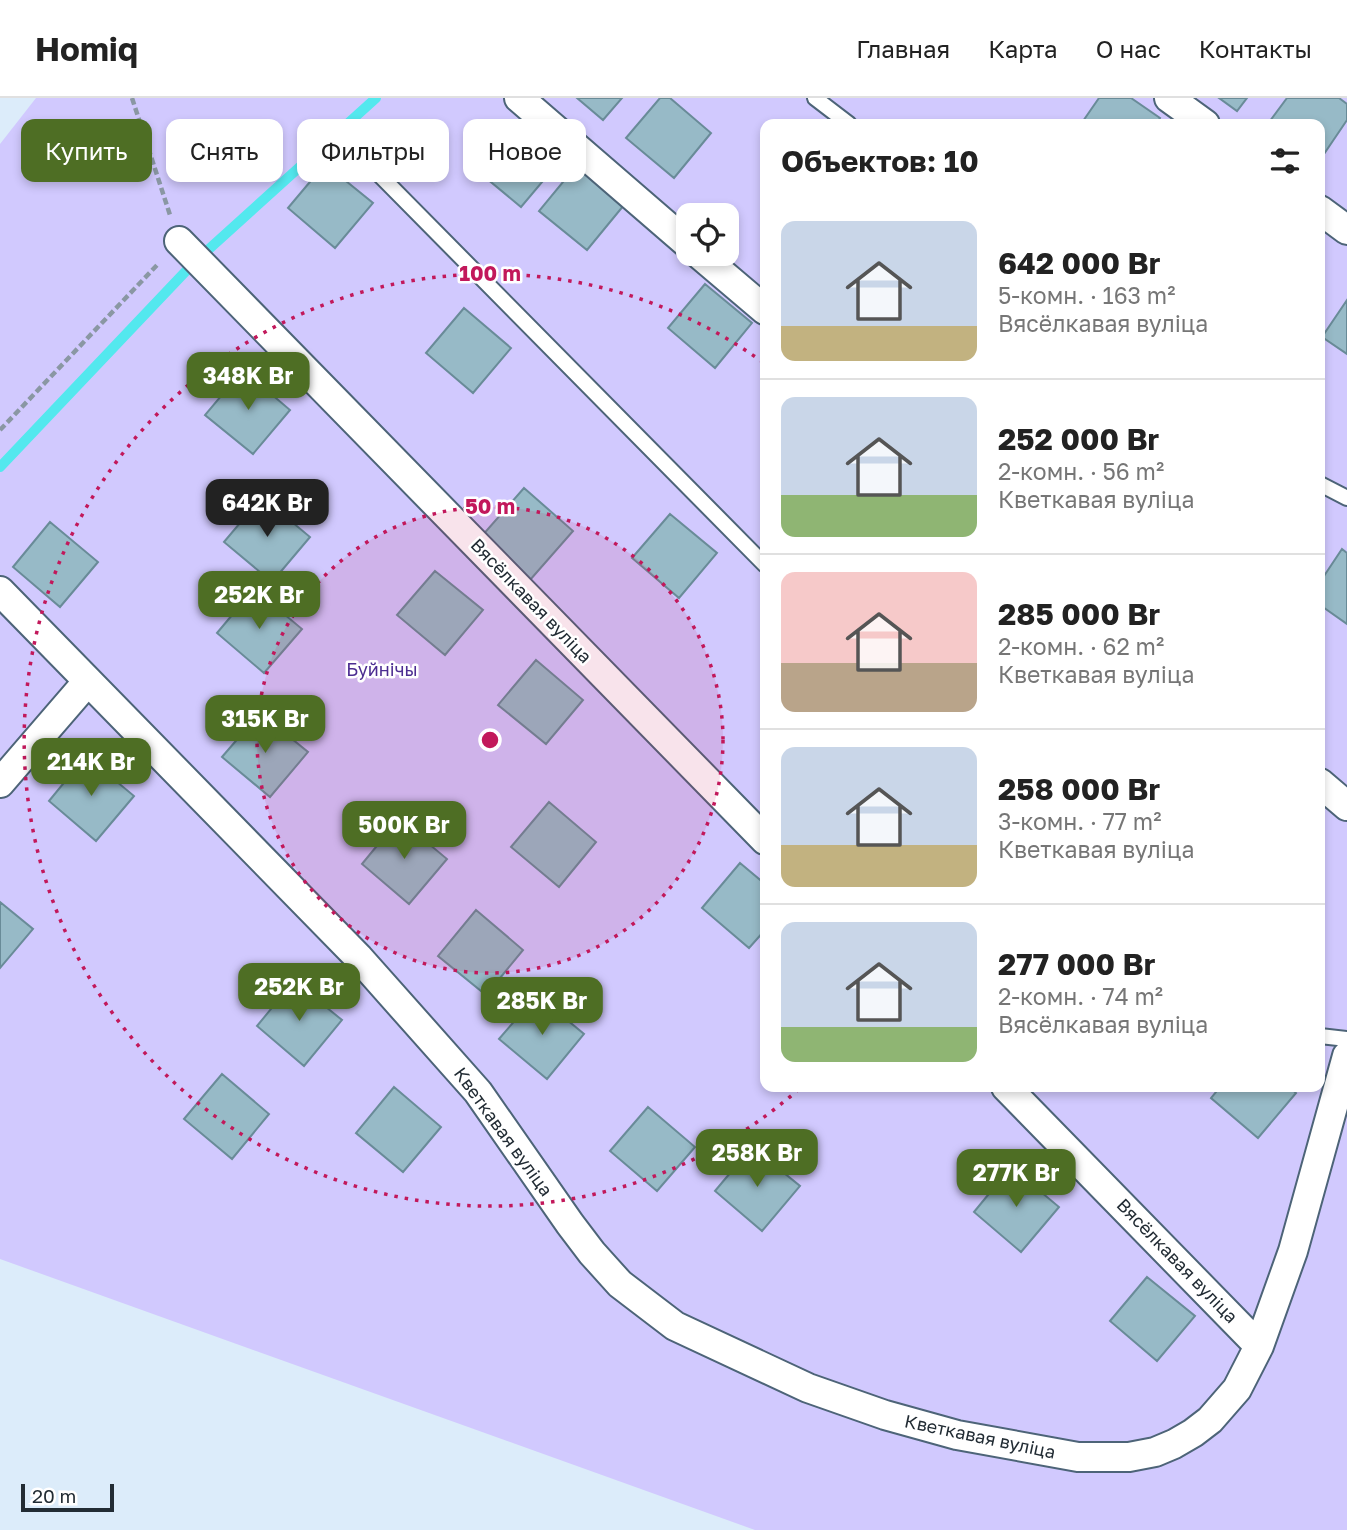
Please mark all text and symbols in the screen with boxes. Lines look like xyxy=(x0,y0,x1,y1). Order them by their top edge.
text: Homiq xyxy=(35,29,138,68)
text: Главная xyxy=(856,34,950,63)
text: Карта xyxy=(988,34,1058,63)
text: О нас xyxy=(1096,34,1161,63)
text: Контакты xyxy=(1199,34,1312,63)
chip: Купить xyxy=(21,119,152,182)
chip: Снять xyxy=(166,119,283,182)
chip: Фильтры xyxy=(297,119,449,182)
chip: Новое xyxy=(463,119,586,182)
icon: filters xyxy=(1266,142,1304,180)
text: Объектов: 10 xyxy=(781,143,979,179)
map controls xyxy=(676,203,739,266)
button: locate xyxy=(676,203,739,266)
text: 642 000 Br xyxy=(998,245,1160,281)
icon: home xyxy=(837,249,921,333)
text: 100 m xyxy=(459,260,521,286)
text: 5-комн. · 163 m² xyxy=(998,281,1175,309)
text: Вясёлкавая вуліца xyxy=(998,309,1208,337)
pin: 348K Br xyxy=(183,352,313,412)
text: 348K Br xyxy=(203,361,293,389)
text: 252 000 Br xyxy=(998,421,1159,457)
icon: home xyxy=(837,425,921,509)
text: 2-комн. · 56 m² xyxy=(998,457,1164,485)
pin: 642K Br xyxy=(202,480,332,539)
text: Кветкавая вуліца xyxy=(998,485,1194,513)
text: 642K Br xyxy=(222,488,312,516)
text: 50 m xyxy=(465,493,515,519)
street label: Вясёлкавая вуліца xyxy=(467,533,597,667)
pin: 252K Br xyxy=(194,572,324,631)
text: 252K Br xyxy=(214,580,304,608)
text: 285 000 Br xyxy=(998,596,1160,632)
icon: home xyxy=(837,600,921,684)
text: 2-комн. · 62 m² xyxy=(998,632,1164,660)
park label: Буйнічы xyxy=(346,658,418,680)
text: Кветкавая вуліца xyxy=(998,660,1194,688)
pin: 315K Br xyxy=(200,696,330,755)
text: 315K Br xyxy=(221,704,309,732)
centre of rings xyxy=(478,728,502,752)
pin: 214K Br xyxy=(26,738,156,798)
text: 214K Br xyxy=(47,747,135,775)
text: 258 000 Br xyxy=(998,771,1160,807)
icon: home xyxy=(837,775,921,859)
pin: 500K Br xyxy=(339,802,469,861)
text: 3-комн. · 77 m² xyxy=(998,807,1161,835)
text: 500K Br xyxy=(358,810,450,838)
text: Кветкавая вуліца xyxy=(998,835,1194,863)
text: 277 000 Br xyxy=(998,946,1155,982)
icon: home xyxy=(837,950,921,1034)
pin: 252K Br xyxy=(234,964,364,1023)
text: 252K Br xyxy=(254,972,344,1000)
pin: 285K Br xyxy=(477,978,607,1037)
text: 2-комн. · 74 m² xyxy=(998,982,1163,1010)
text: 285K Br xyxy=(497,986,587,1014)
text: Вясёлкавая вуліца xyxy=(998,1010,1208,1038)
street label: Кветкавая вуліца xyxy=(450,1063,558,1200)
pin: 258K Br xyxy=(692,1130,822,1189)
text: 258K Br xyxy=(712,1138,802,1166)
pin: 277K Br xyxy=(951,1150,1081,1209)
text: 277K Br xyxy=(973,1158,1059,1186)
street label: Вясёлкавая вуліца xyxy=(1113,1193,1243,1327)
street label: Кветкавая вуліца xyxy=(903,1409,1058,1463)
scale bar xyxy=(21,1481,114,1513)
text: 20 m xyxy=(32,1484,76,1507)

